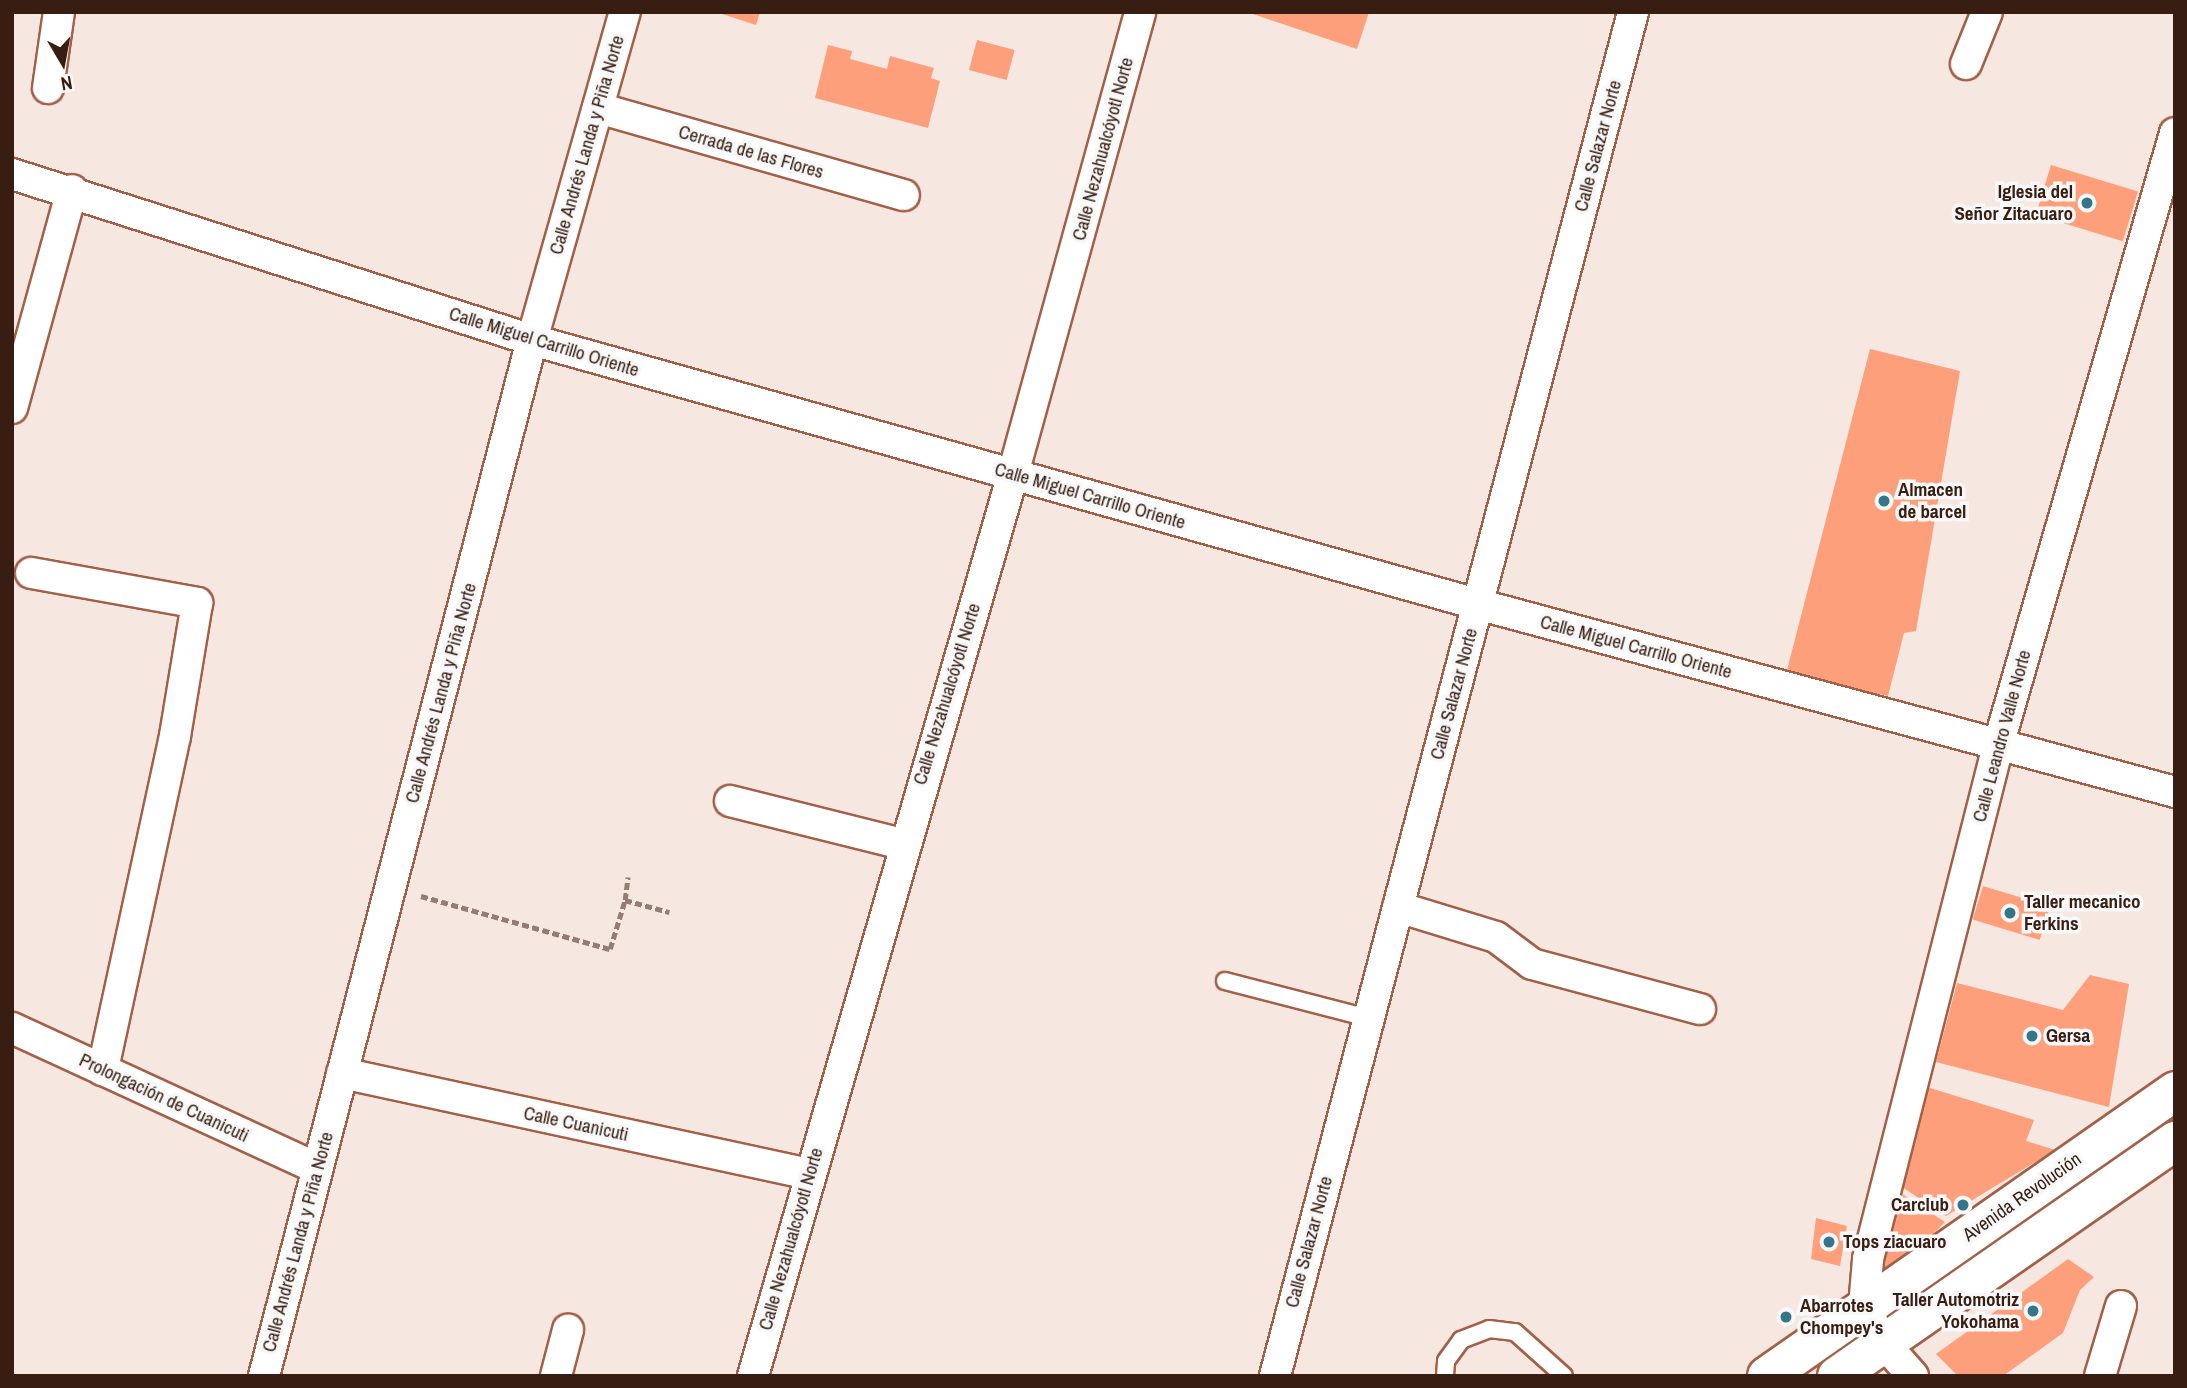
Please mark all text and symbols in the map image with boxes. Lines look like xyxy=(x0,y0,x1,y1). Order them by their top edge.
north arrow xyxy=(28,28,98,98)
street label: Calle Andrés Landa y Piña Norte xyxy=(545,32,629,258)
street label: Calle Nezahualcóyotl Norte xyxy=(1068,55,1138,243)
text: N xyxy=(59,70,74,97)
street label: Calle Salazar Norte xyxy=(1570,78,1626,214)
street label: Cerrada de las Flores xyxy=(676,120,826,184)
place label: Iglesia del Señor Zitacuaro xyxy=(1954,181,2073,225)
marker: Iglesia del Señor Zitacuaro xyxy=(2079,195,2095,211)
street label: Calle Miguel Carrillo Oriente xyxy=(446,302,642,382)
street label: Calle Miguel Carrillo Oriente xyxy=(992,458,1188,534)
place label: Almacen de barcel xyxy=(1898,479,1966,523)
marker: Almacen de barcel xyxy=(1876,493,1892,509)
street label: Calle Andrés Landa y Piña Norte xyxy=(401,580,481,806)
street label: Calle Nezahualcóyotl Norte xyxy=(909,600,985,788)
street label: Calle Miguel Carrillo Oriente xyxy=(1538,610,1734,684)
street label: Calle Salazar Norte xyxy=(1426,626,1482,762)
street label: Calle Leandro Valle Norte xyxy=(1968,647,2036,825)
place label: Taller mecanico Ferkins xyxy=(2024,891,2141,935)
marker: Taller mecanico Ferkins xyxy=(2002,905,2018,921)
place label: Gersa xyxy=(2046,1025,2090,1047)
marker: Gersa xyxy=(2024,1028,2040,1044)
street label: Prolongación de Cuanicuti xyxy=(76,1049,252,1147)
street label: Calle Cuanicuti xyxy=(522,1102,630,1146)
street label: Calle Andrés Landa y Piña Norte xyxy=(258,1129,338,1355)
street label: Calle Nezahualcóyotl Norte xyxy=(754,1145,828,1333)
street label: Avenida Revolución xyxy=(1958,1148,2086,1246)
street label: Calle Salazar Norte xyxy=(1281,1174,1337,1310)
place label: Carclub xyxy=(1891,1194,1949,1216)
marker: Carclub xyxy=(1955,1197,1971,1213)
place label: Tops ziacuaro xyxy=(1843,1231,1947,1253)
marker: Tops ziacuaro xyxy=(1821,1234,1837,1250)
place label: Taller Automotriz Yokohama xyxy=(1892,1289,2019,1333)
place label: Abarrotes Chompey's xyxy=(1800,1295,1883,1339)
marker: Taller Automotriz Yokohama xyxy=(2025,1303,2041,1319)
marker: Abarrotes Chompey's xyxy=(1778,1309,1794,1325)

